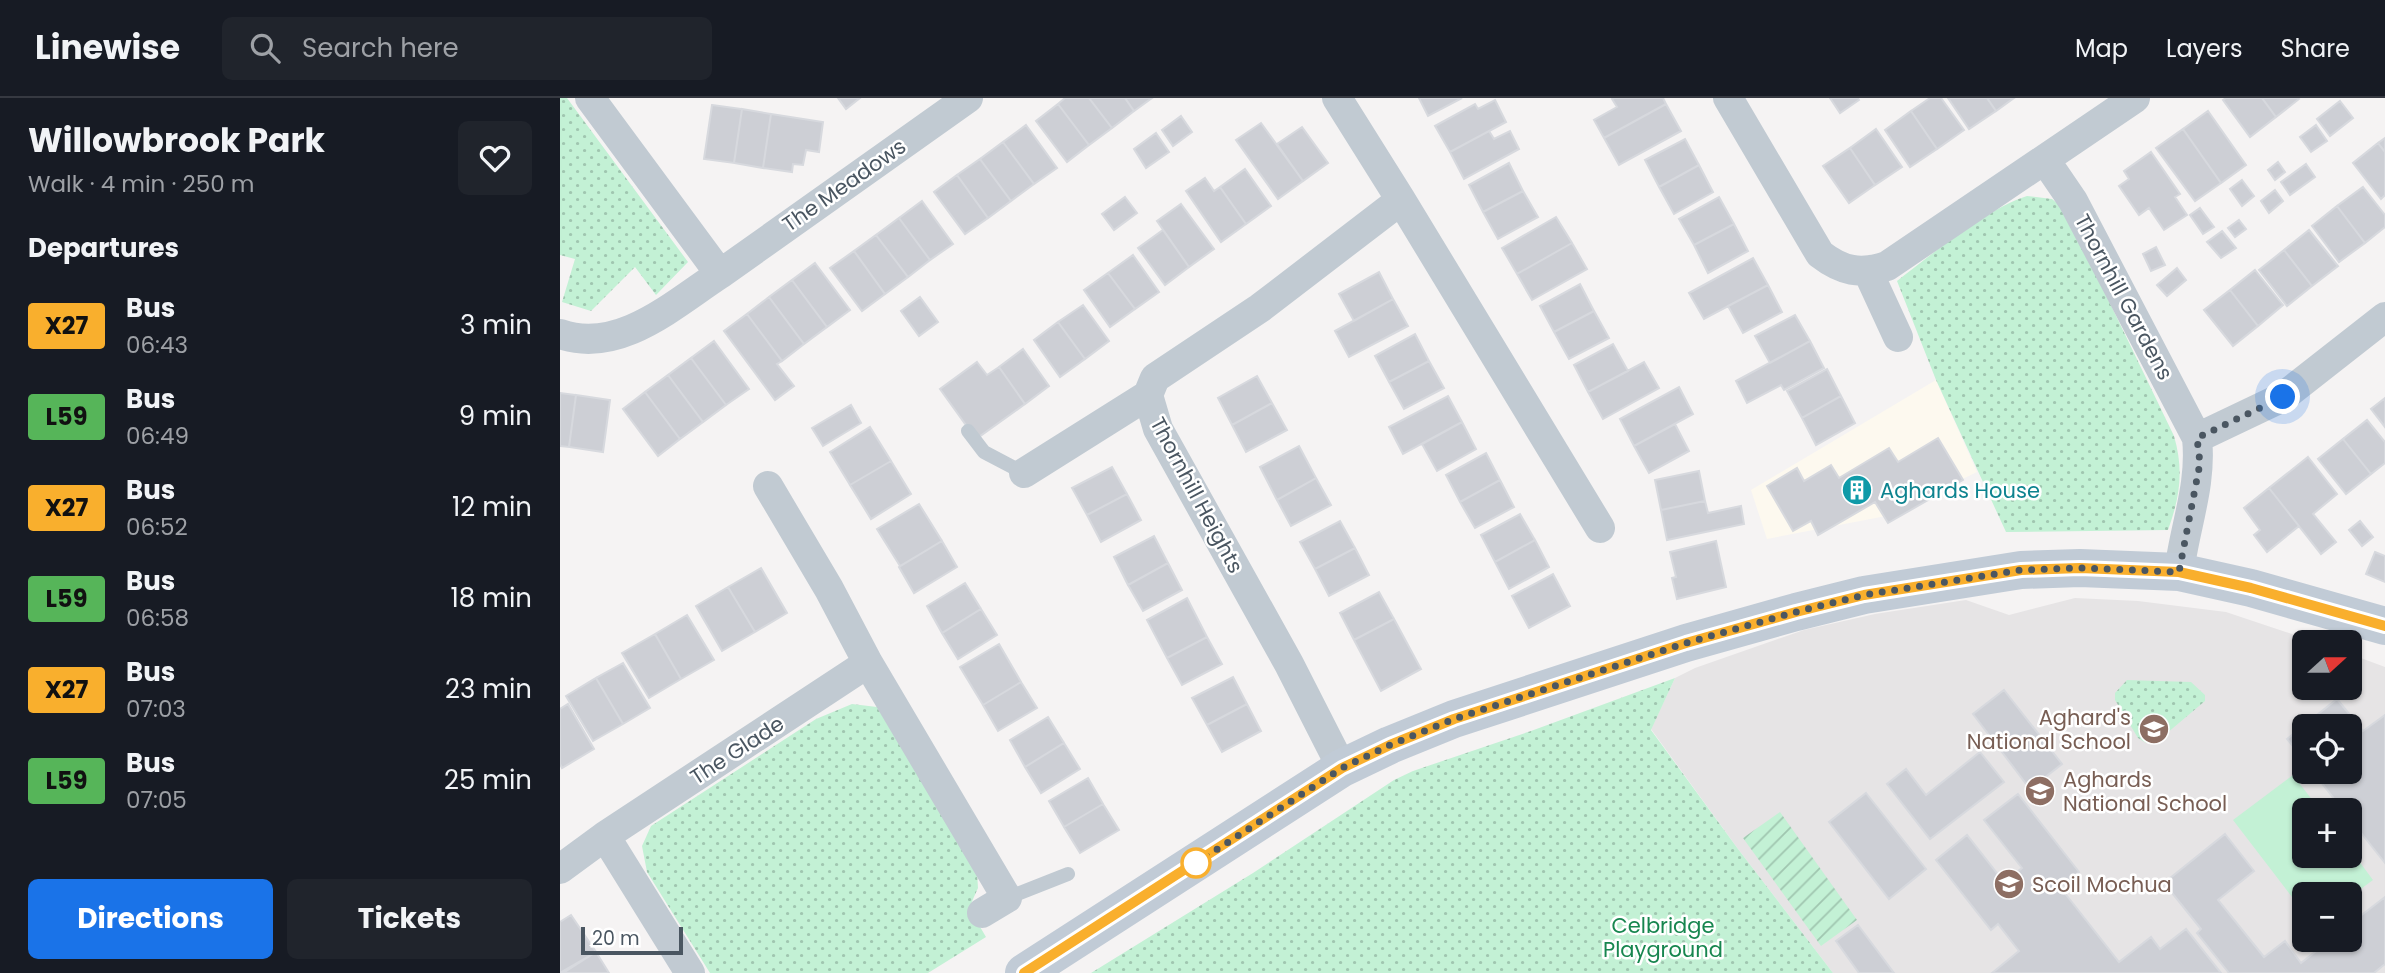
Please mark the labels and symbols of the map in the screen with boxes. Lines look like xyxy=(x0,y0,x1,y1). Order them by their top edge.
street label: The Meadows xyxy=(776,132,912,238)
street label: Thornhill Gardens xyxy=(2068,209,2180,385)
your location xyxy=(2265,379,2300,414)
street label: Thornhill Heights xyxy=(1144,412,1250,578)
building icon: Aghards House xyxy=(1840,473,1874,507)
place label: Aghards House xyxy=(1880,476,2040,505)
north arrow xyxy=(2292,630,2362,700)
place label: Aghard's National School xyxy=(1967,703,2131,756)
street label: The Glade xyxy=(685,709,789,791)
school or university icon: Aghard's National School xyxy=(2137,712,2171,746)
place label: Aghards National School xyxy=(2063,765,2227,818)
school or university icon: Aghards National School xyxy=(2023,774,2057,808)
unlabelled marker xyxy=(1181,848,1211,878)
school or university icon: Scoil Mochua xyxy=(1992,867,2026,901)
place label: Scoil Mochua xyxy=(2032,870,2172,899)
park label: Celbridge Playground xyxy=(1603,911,1723,964)
scale bar xyxy=(581,924,682,956)

